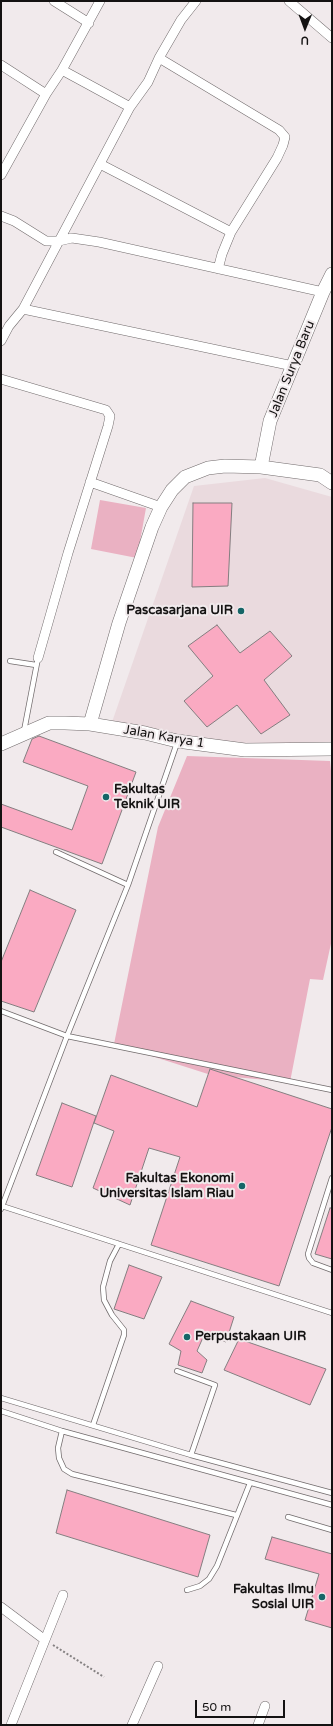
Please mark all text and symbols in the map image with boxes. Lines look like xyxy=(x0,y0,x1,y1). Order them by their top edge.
north arrow xyxy=(285,8,325,48)
text: U xyxy=(300,34,309,47)
street label: Jalan Surya Baru xyxy=(266,318,318,420)
place label: Pascasarjana UIR xyxy=(126,603,233,619)
marker: Pascasarjana UIR xyxy=(236,606,246,616)
street label: Jalan Karya 1 xyxy=(122,722,206,752)
place label: Fakultas Teknik UIR xyxy=(114,782,180,813)
marker: Fakultas Teknik UIR xyxy=(101,792,111,802)
place label: Fakultas Ekonomi Universitas Islam Riau xyxy=(99,1171,234,1202)
marker: Fakultas Ekonomi Universitas Islam Riau xyxy=(237,1181,247,1191)
place label: Perpustakaan UIR xyxy=(195,1329,306,1345)
marker: Perpustakaan UIR xyxy=(182,1332,192,1342)
place label: Fakultas Ilmu Sosial UIR xyxy=(233,1582,314,1613)
marker: Fakultas Ilmu Sosial UIR xyxy=(317,1592,327,1602)
scale bar xyxy=(197,1692,287,1718)
text: 50 m xyxy=(202,1700,231,1714)

